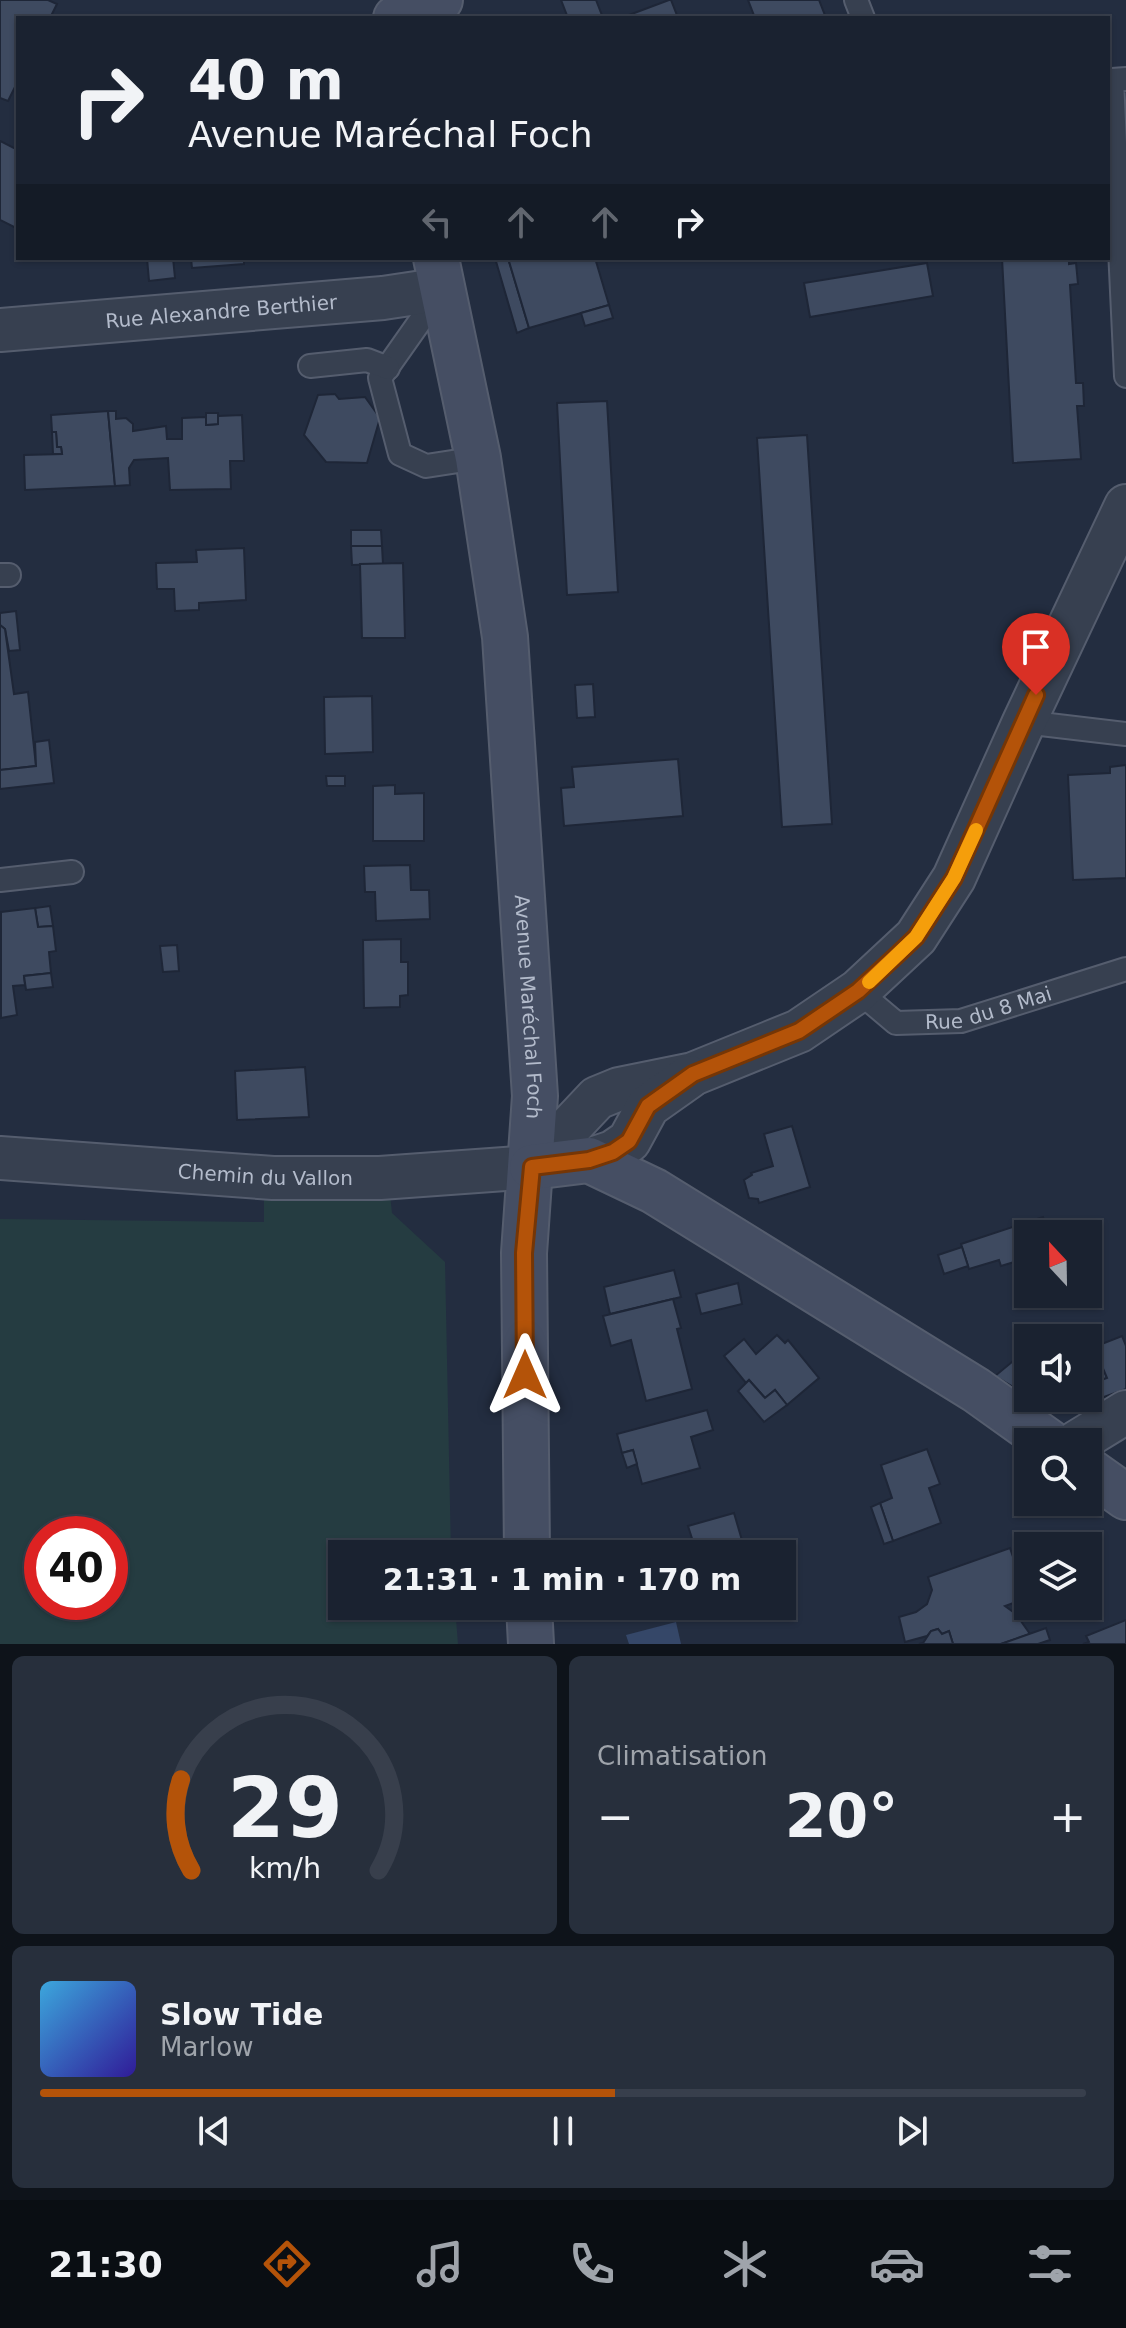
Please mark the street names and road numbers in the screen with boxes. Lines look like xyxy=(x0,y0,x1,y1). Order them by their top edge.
street label: Rue Alexandre Berthier xyxy=(104,290,339,333)
street label: Avenue Maréchal Foch xyxy=(510,894,547,1120)
street label: Rue du 8 Mai xyxy=(925,981,1055,1034)
street label: Chemin du Vallon xyxy=(177,1159,353,1190)

